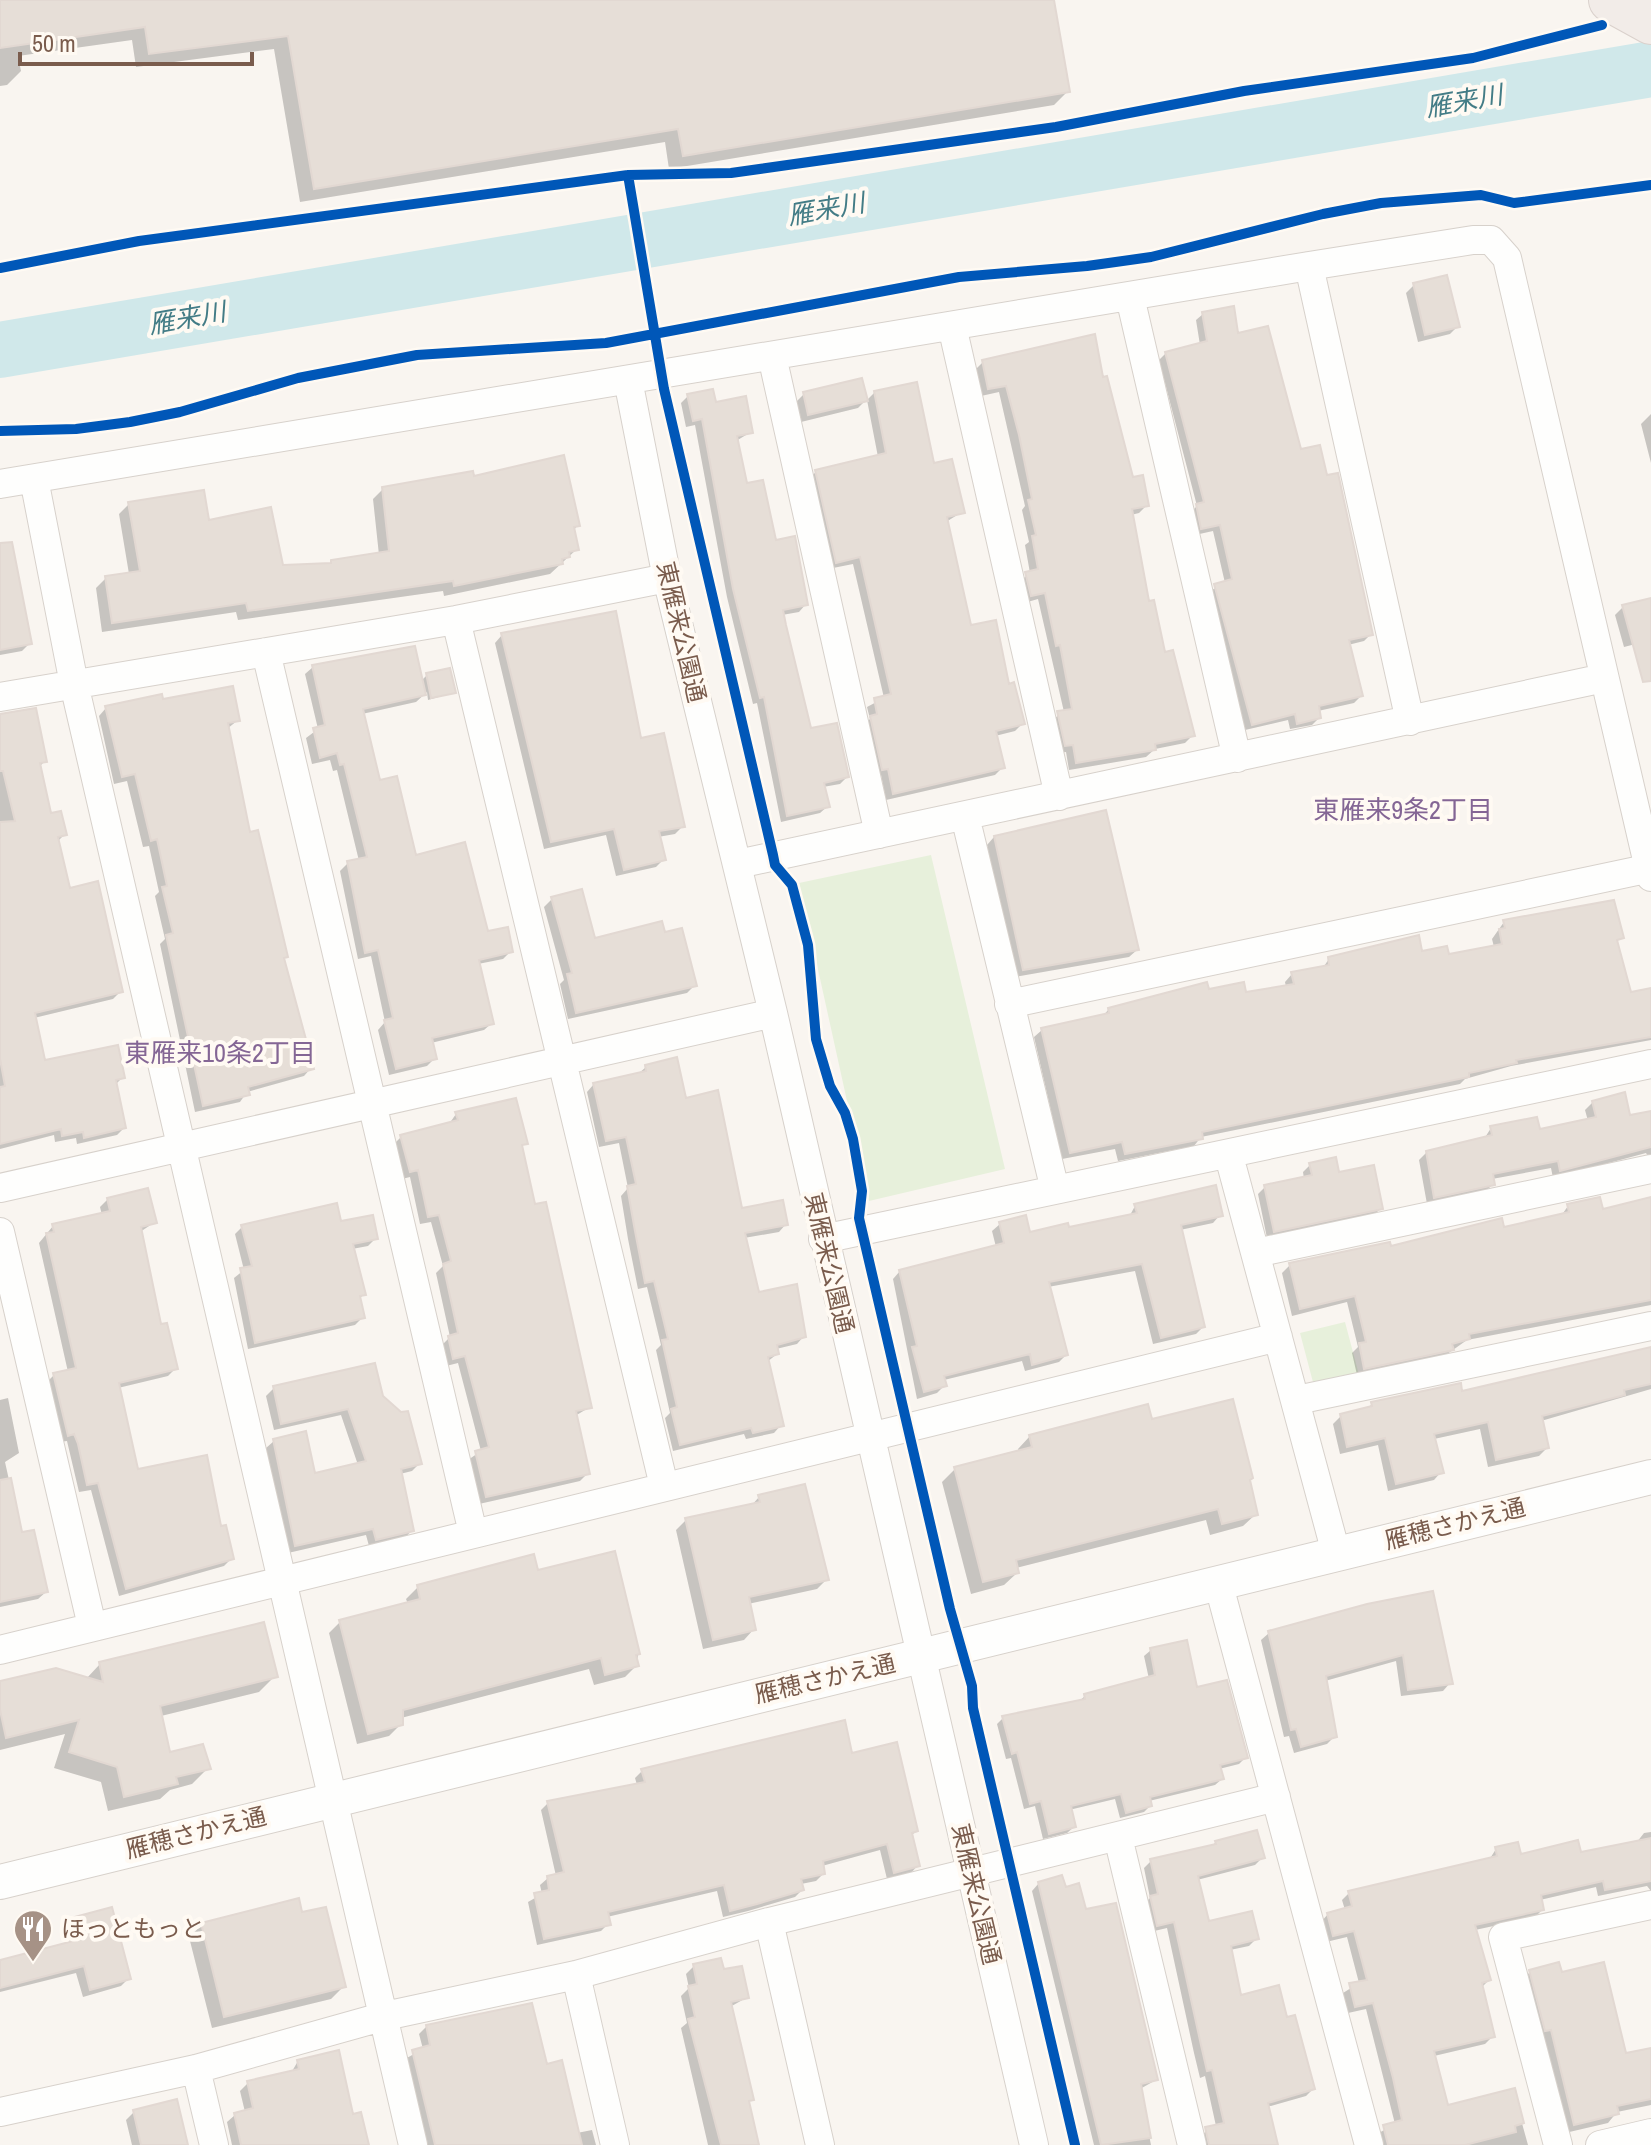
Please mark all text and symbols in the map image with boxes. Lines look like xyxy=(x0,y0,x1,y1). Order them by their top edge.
scale bar xyxy=(20,16,252,66)
text: 50 m xyxy=(32,27,76,59)
water label: 雁来川 xyxy=(1422,76,1508,125)
water label: 雁来川 xyxy=(784,184,870,233)
water label: 雁来川 xyxy=(145,293,231,342)
street label: 東雁来公園通 xyxy=(650,558,714,706)
district label: 東雁来9条2丁目 xyxy=(1313,792,1493,827)
district label: 東雁来10条2丁目 xyxy=(124,1035,316,1070)
street label: 東雁来公園通 xyxy=(798,1189,862,1337)
street label: 雁穂さかえ通 xyxy=(1381,1490,1528,1556)
street label: 雁穂さかえ通 xyxy=(751,1646,899,1710)
street label: 雁穂さかえ通 xyxy=(122,1799,269,1865)
street label: 東雁来公園通 xyxy=(945,1820,1009,1968)
restaurant icon: ほっともっと xyxy=(12,1908,54,1963)
place label: ほっともっと xyxy=(61,1912,205,1944)

